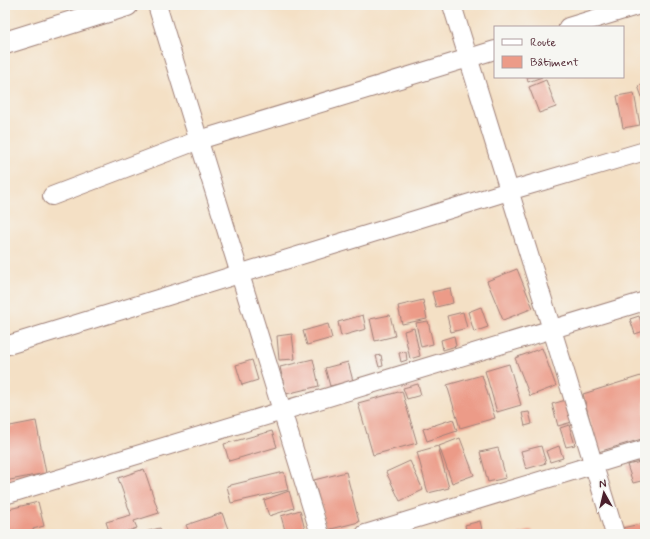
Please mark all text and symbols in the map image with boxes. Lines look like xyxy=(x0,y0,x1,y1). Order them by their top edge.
legend xyxy=(494,26,624,78)
text: Route xyxy=(530,35,556,51)
text: Bâtiment xyxy=(530,55,579,71)
north arrow xyxy=(584,473,624,513)
text: N xyxy=(598,477,607,492)

